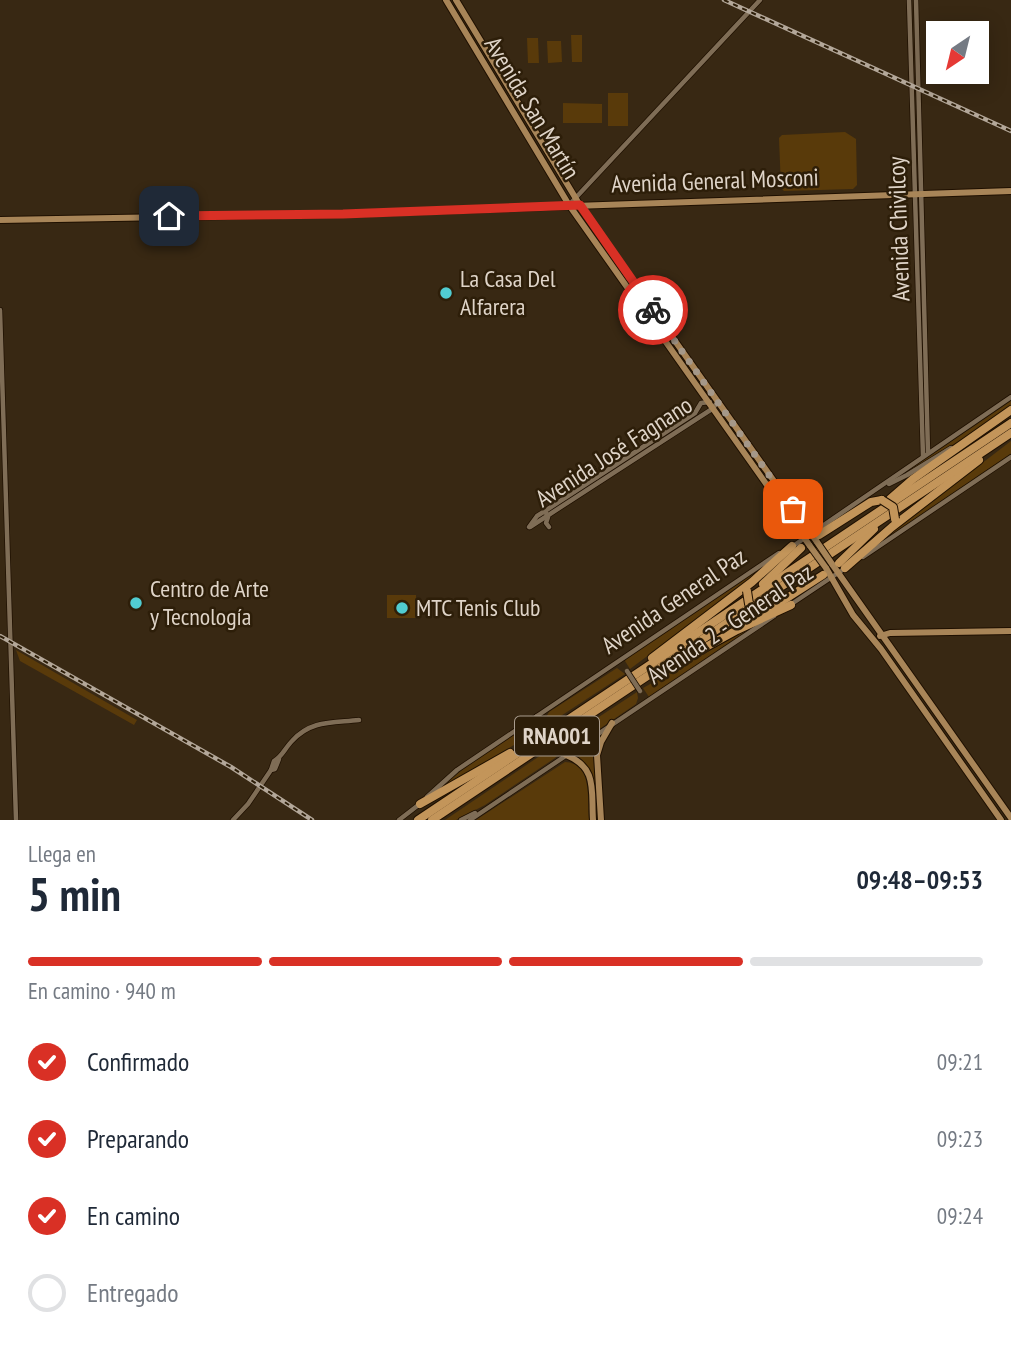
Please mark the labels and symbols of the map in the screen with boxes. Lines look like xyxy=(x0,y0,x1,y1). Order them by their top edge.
north arrow xyxy=(926,21,989,84)
street label: Avenida San Martín xyxy=(478,31,587,185)
street label: Avenida Chivilcoy xyxy=(880,156,917,302)
street label: Avenida General Mosconi xyxy=(611,161,819,200)
pin xyxy=(139,186,199,246)
place label: La Casa Del Alfarera xyxy=(460,263,556,322)
courier xyxy=(618,275,688,345)
marker: La Casa Del Alfarera xyxy=(438,285,454,301)
street label: Avenida José Fagnano xyxy=(529,389,698,514)
pin xyxy=(763,479,823,539)
street label: Avenida General Paz xyxy=(595,541,752,660)
street label: Avenida 2 - General Paz xyxy=(641,556,819,691)
place label: Centro de Arte y Tecnología xyxy=(150,573,269,632)
place label: MTC Tenis Club xyxy=(416,592,540,623)
marker: Centro de Arte y Tecnología xyxy=(128,595,144,611)
marker: MTC Tenis Club xyxy=(394,600,410,616)
road number: RNA001 xyxy=(515,716,599,756)

